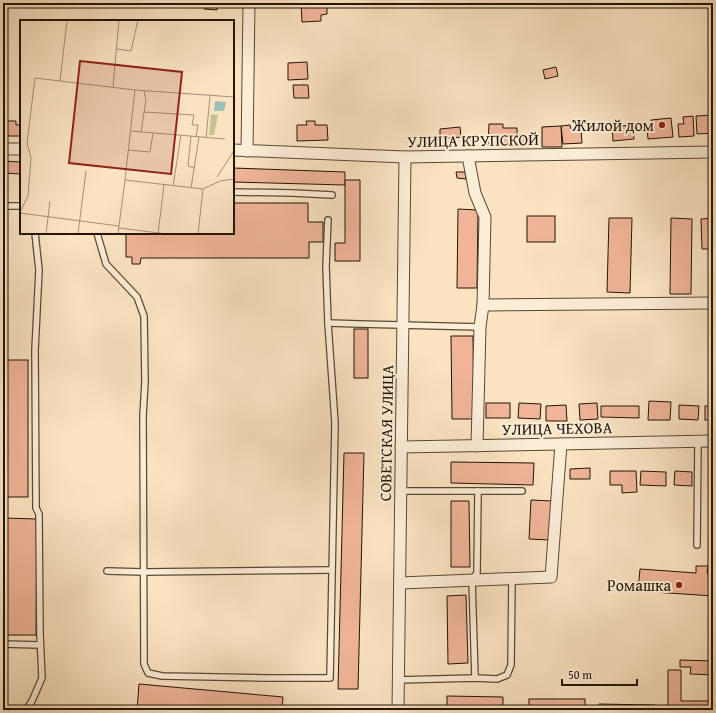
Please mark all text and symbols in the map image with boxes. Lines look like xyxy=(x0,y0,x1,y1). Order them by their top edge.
inset map xyxy=(20,20,234,234)
place label: Жилой дом xyxy=(571,113,654,137)
marker: Жилой дом xyxy=(657,120,667,130)
street label: УЛИЦА КРУПСКОЙ xyxy=(407,127,539,153)
street label: СОВЕТСКАЯ УЛИЦА xyxy=(373,364,399,501)
street label: УЛИЦА ЧЕХОВА xyxy=(502,415,613,441)
place label: Ромашка xyxy=(607,573,671,597)
marker: Ромашка xyxy=(674,580,684,590)
scale bar xyxy=(562,661,637,687)
text: 50 m xyxy=(568,666,592,683)

